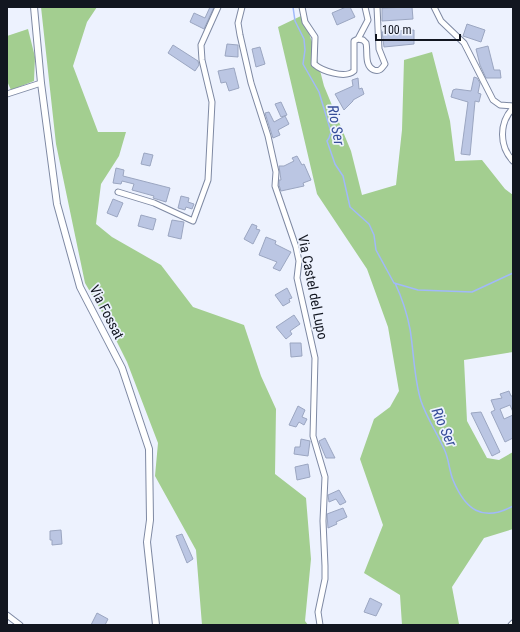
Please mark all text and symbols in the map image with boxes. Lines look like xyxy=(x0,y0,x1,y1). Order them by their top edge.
scale bar xyxy=(376,16,460,42)
text: 100 m xyxy=(382,23,412,37)
water label: Rio Ser xyxy=(324,103,348,147)
street label: Via Castel del Lupo xyxy=(295,233,331,341)
street label: Via Fossat xyxy=(87,282,127,342)
water label: Rio Ser xyxy=(428,405,461,450)

